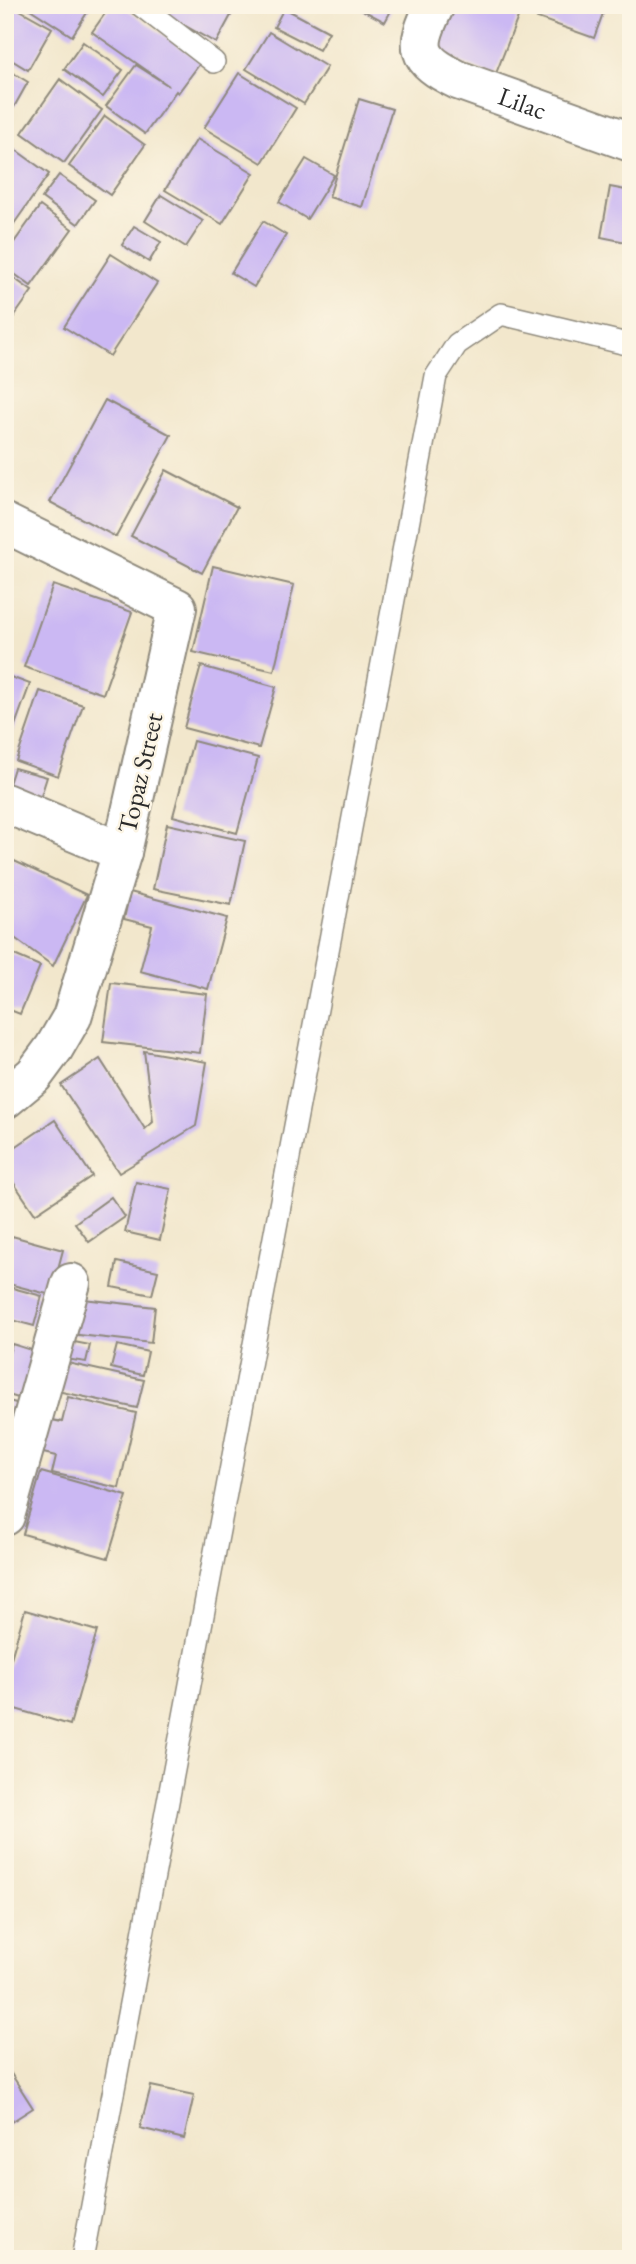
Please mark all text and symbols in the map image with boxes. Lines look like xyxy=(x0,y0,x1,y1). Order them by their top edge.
street label: Lilac xyxy=(494,79,551,127)
street label: Topaz Street xyxy=(110,709,170,837)

